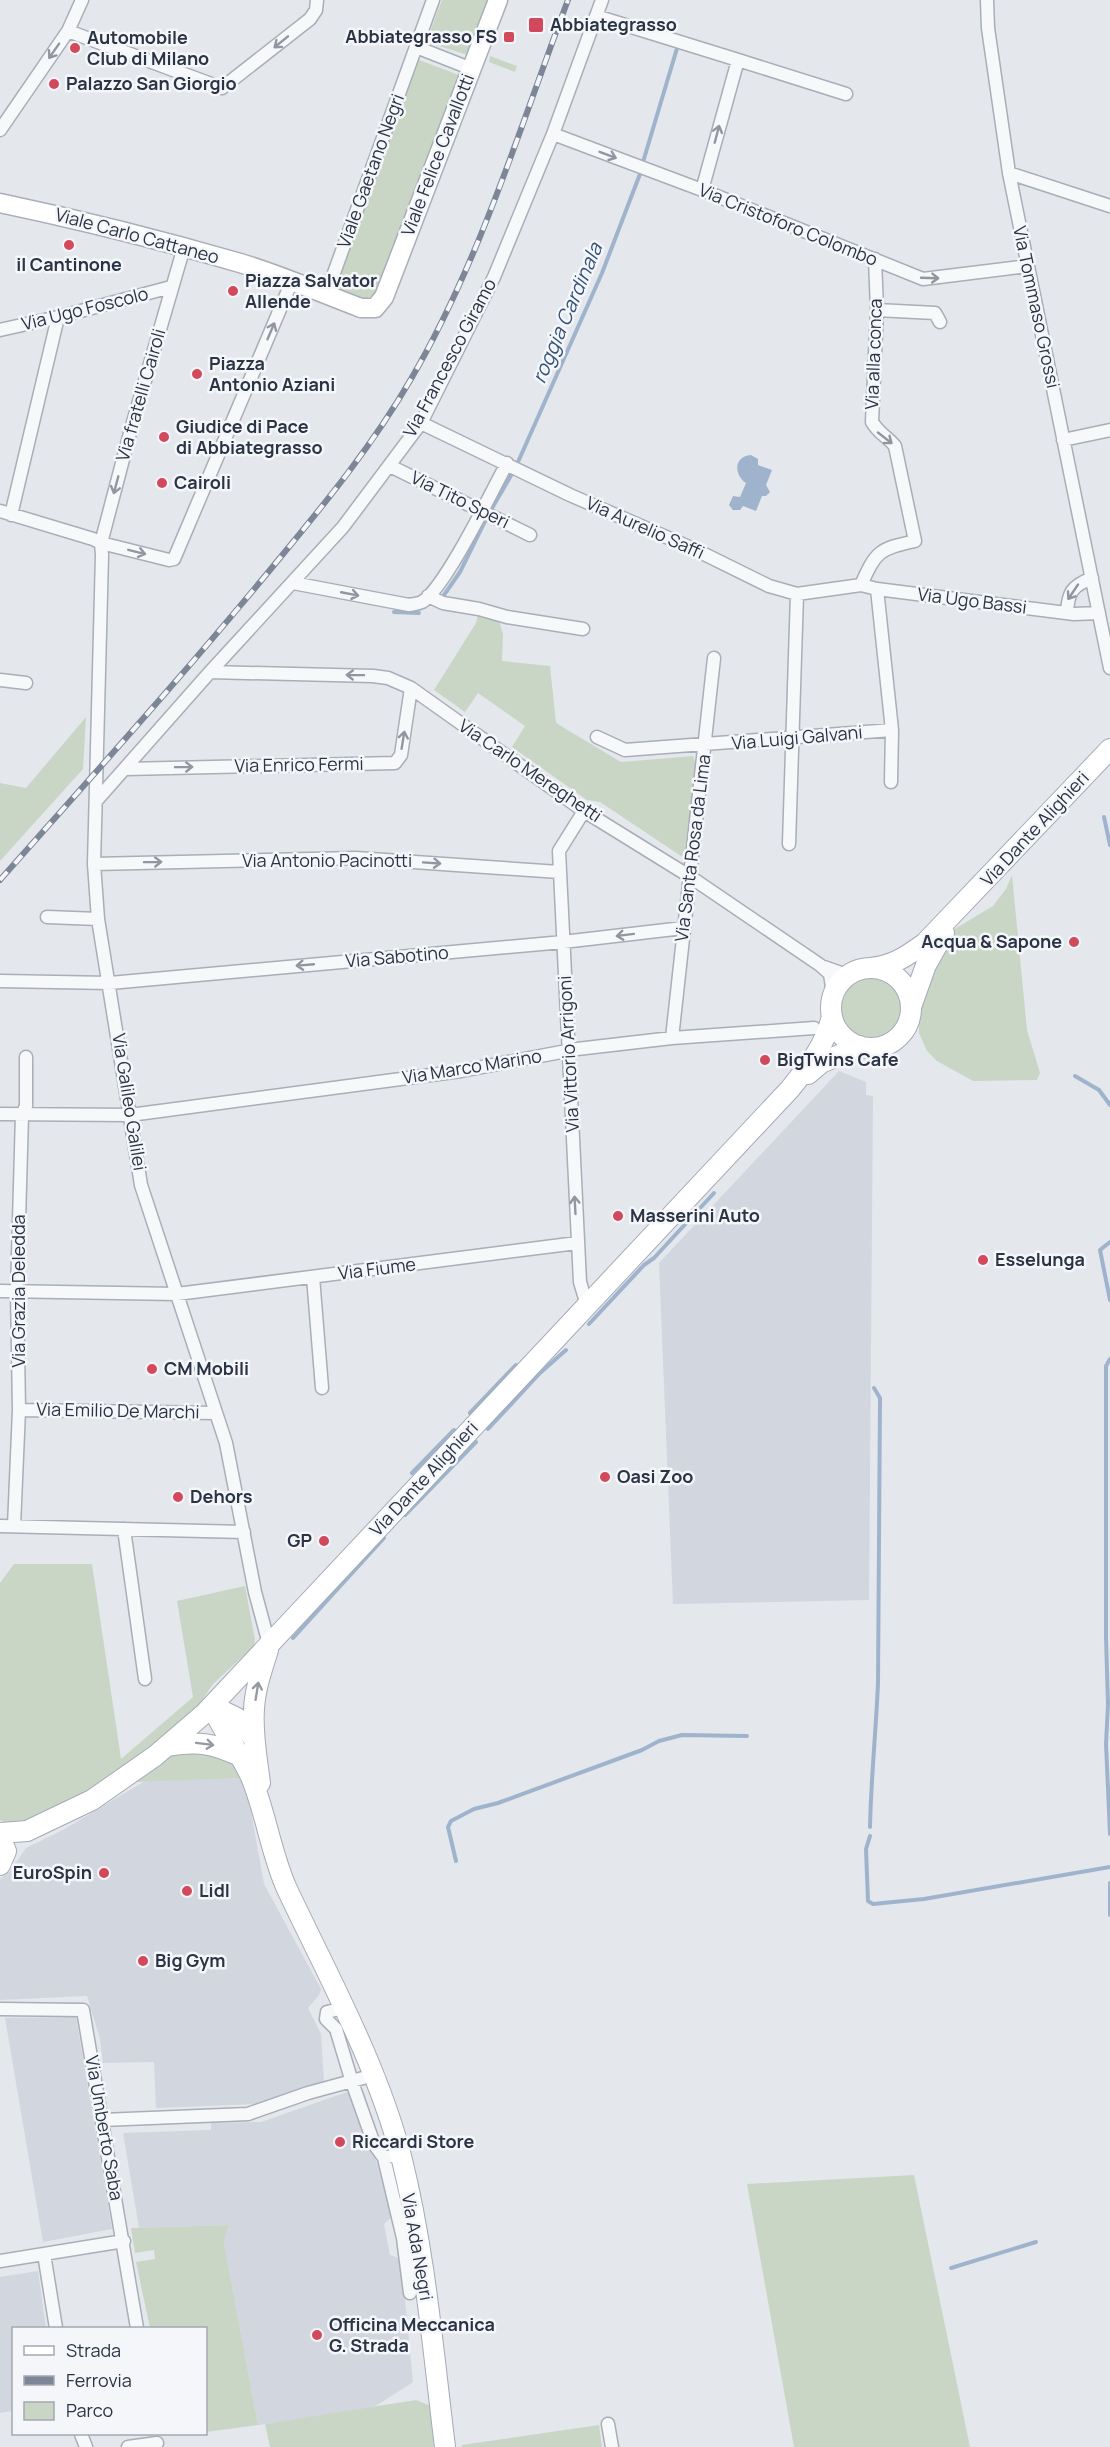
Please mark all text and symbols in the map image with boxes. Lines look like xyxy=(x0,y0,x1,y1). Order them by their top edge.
place label: Abbiategrasso xyxy=(550,12,677,36)
marker: Abbiategrasso xyxy=(527,16,545,34)
place label: Abbiategrasso FS xyxy=(345,24,497,48)
place label: Automobile Club di Milano xyxy=(87,25,209,70)
marker: Abbiategrasso FS xyxy=(502,30,516,44)
one-way arrow xyxy=(273,36,289,49)
marker: Automobile Club di Milano xyxy=(68,41,82,55)
one-way arrow xyxy=(48,42,60,58)
street label: Viale Felice Cavallotti xyxy=(395,70,479,239)
place label: Palazzo San Giorgio xyxy=(66,71,237,95)
marker: Palazzo San Giorgio xyxy=(47,77,61,91)
street label: Viale Gaetano Negri xyxy=(331,90,409,251)
one-way arrow xyxy=(712,125,723,144)
one-way arrow xyxy=(598,150,617,161)
street label: Via Cristoforo Colombo xyxy=(695,177,881,271)
street label: Viale Carlo Cattaneo xyxy=(53,202,222,268)
street label: Via Tommaso Grossi xyxy=(1008,224,1066,390)
marker: il Cantinone xyxy=(62,238,76,252)
water label: roggia Cardinala xyxy=(525,238,609,387)
place label: il Cantinone xyxy=(16,252,122,276)
place label: Piazza Salvator Allende xyxy=(245,268,377,313)
one-way arrow xyxy=(919,272,939,284)
street label: Via Francesco Giramo xyxy=(397,274,501,441)
street label: Via Ugo Foscolo xyxy=(19,281,151,335)
marker: Piazza Salvator Allende xyxy=(226,284,240,298)
street label: Via alla conca xyxy=(859,298,887,410)
one-way arrow xyxy=(266,323,277,341)
street label: Via fratelli Cairoli xyxy=(110,326,170,464)
place label: Piazza Antonio Aziani xyxy=(209,351,335,396)
marker: Piazza Antonio Aziani xyxy=(190,367,204,381)
place label: Giudice di Pace di Abbiategrasso xyxy=(176,414,323,459)
marker: Giudice di Pace di Abbiategrasso xyxy=(157,430,171,444)
one-way arrow xyxy=(877,431,893,444)
street label: Via Tito Speri xyxy=(407,465,514,533)
place label: Cairoli xyxy=(174,470,231,494)
one-way arrow xyxy=(110,475,121,494)
marker: Cairoli xyxy=(155,476,169,490)
street label: Via Aurelio Saffi xyxy=(582,490,708,564)
one-way arrow xyxy=(128,547,147,559)
street label: Via Ugo Bassi xyxy=(916,581,1028,619)
one-way arrow xyxy=(1067,583,1080,600)
one-way arrow xyxy=(340,589,359,600)
one-way arrow xyxy=(346,670,366,681)
street label: Via Carlo Mereghetti xyxy=(454,713,607,827)
street label: Via Luigi Galvani xyxy=(730,719,863,755)
one-way arrow xyxy=(398,730,409,750)
street label: Via Enrico Fermi xyxy=(234,751,364,777)
street label: Via Santa Rosa da Lima xyxy=(669,753,715,943)
one-way arrow xyxy=(174,762,194,773)
street label: Via Dante Alighieri xyxy=(975,766,1094,891)
street label: Via Antonio Pacinotti xyxy=(242,848,412,872)
one-way arrow xyxy=(142,857,162,868)
one-way arrow xyxy=(421,858,441,869)
one-way arrow xyxy=(616,929,635,940)
place label: Acqua & Sapone xyxy=(921,929,1062,953)
marker: Acqua & Sapone xyxy=(1067,935,1081,949)
street label: Via Sabotino xyxy=(344,940,449,972)
one-way arrow xyxy=(296,960,316,971)
street label: Via Vittorio Arrigoni xyxy=(552,975,584,1133)
street label: Via Galileo Galilei xyxy=(107,1032,153,1172)
street label: Via Marco Marino xyxy=(400,1043,543,1089)
place label: BigTwins Cafe xyxy=(777,1047,899,1071)
marker: BigTwins Cafe xyxy=(758,1053,772,1067)
one-way arrow xyxy=(570,1196,581,1216)
place label: Masserini Auto xyxy=(630,1203,760,1227)
marker: Masserini Auto xyxy=(611,1209,625,1223)
street label: Via Grazia Deledda xyxy=(6,1214,30,1368)
place label: Esselunga xyxy=(995,1247,1085,1271)
street label: Via Fiume xyxy=(337,1251,417,1285)
marker: Esselunga xyxy=(976,1253,990,1267)
place label: CM Mobili xyxy=(164,1356,249,1380)
marker: CM Mobili xyxy=(145,1362,159,1376)
street label: Via Emilio De Marchi xyxy=(36,1397,200,1423)
street label: Via Dante Alighieri xyxy=(364,1416,483,1541)
place label: Oasi Zoo xyxy=(617,1464,693,1488)
marker: Oasi Zoo xyxy=(598,1470,612,1484)
place label: Dehors xyxy=(190,1484,253,1508)
marker: Dehors xyxy=(171,1490,185,1504)
place label: GP xyxy=(287,1528,312,1552)
marker: GP xyxy=(317,1534,331,1548)
one-way arrow xyxy=(251,1682,262,1701)
one-way arrow xyxy=(195,1738,215,1749)
place label: EuroSpin xyxy=(13,1860,92,1884)
marker: EuroSpin xyxy=(97,1866,111,1880)
place label: Lidl xyxy=(199,1878,230,1902)
marker: Lidl xyxy=(180,1884,194,1898)
place label: Big Gym xyxy=(155,1948,226,1972)
marker: Big Gym xyxy=(136,1954,150,1968)
street label: Via Umberto Saba xyxy=(80,2053,130,2202)
place label: Riccardi Store xyxy=(352,2129,475,2153)
marker: Riccardi Store xyxy=(333,2135,347,2149)
street label: Via Ada Negri xyxy=(397,2191,439,2302)
place label: Officina Meccanica G. Strada xyxy=(329,2312,495,2357)
legend xyxy=(12,2327,207,2435)
marker: Officina Meccanica G. Strada xyxy=(310,2328,324,2342)
text: Strada xyxy=(66,2338,121,2362)
text: Ferrovia xyxy=(66,2368,132,2392)
text: Parco xyxy=(66,2398,113,2422)

